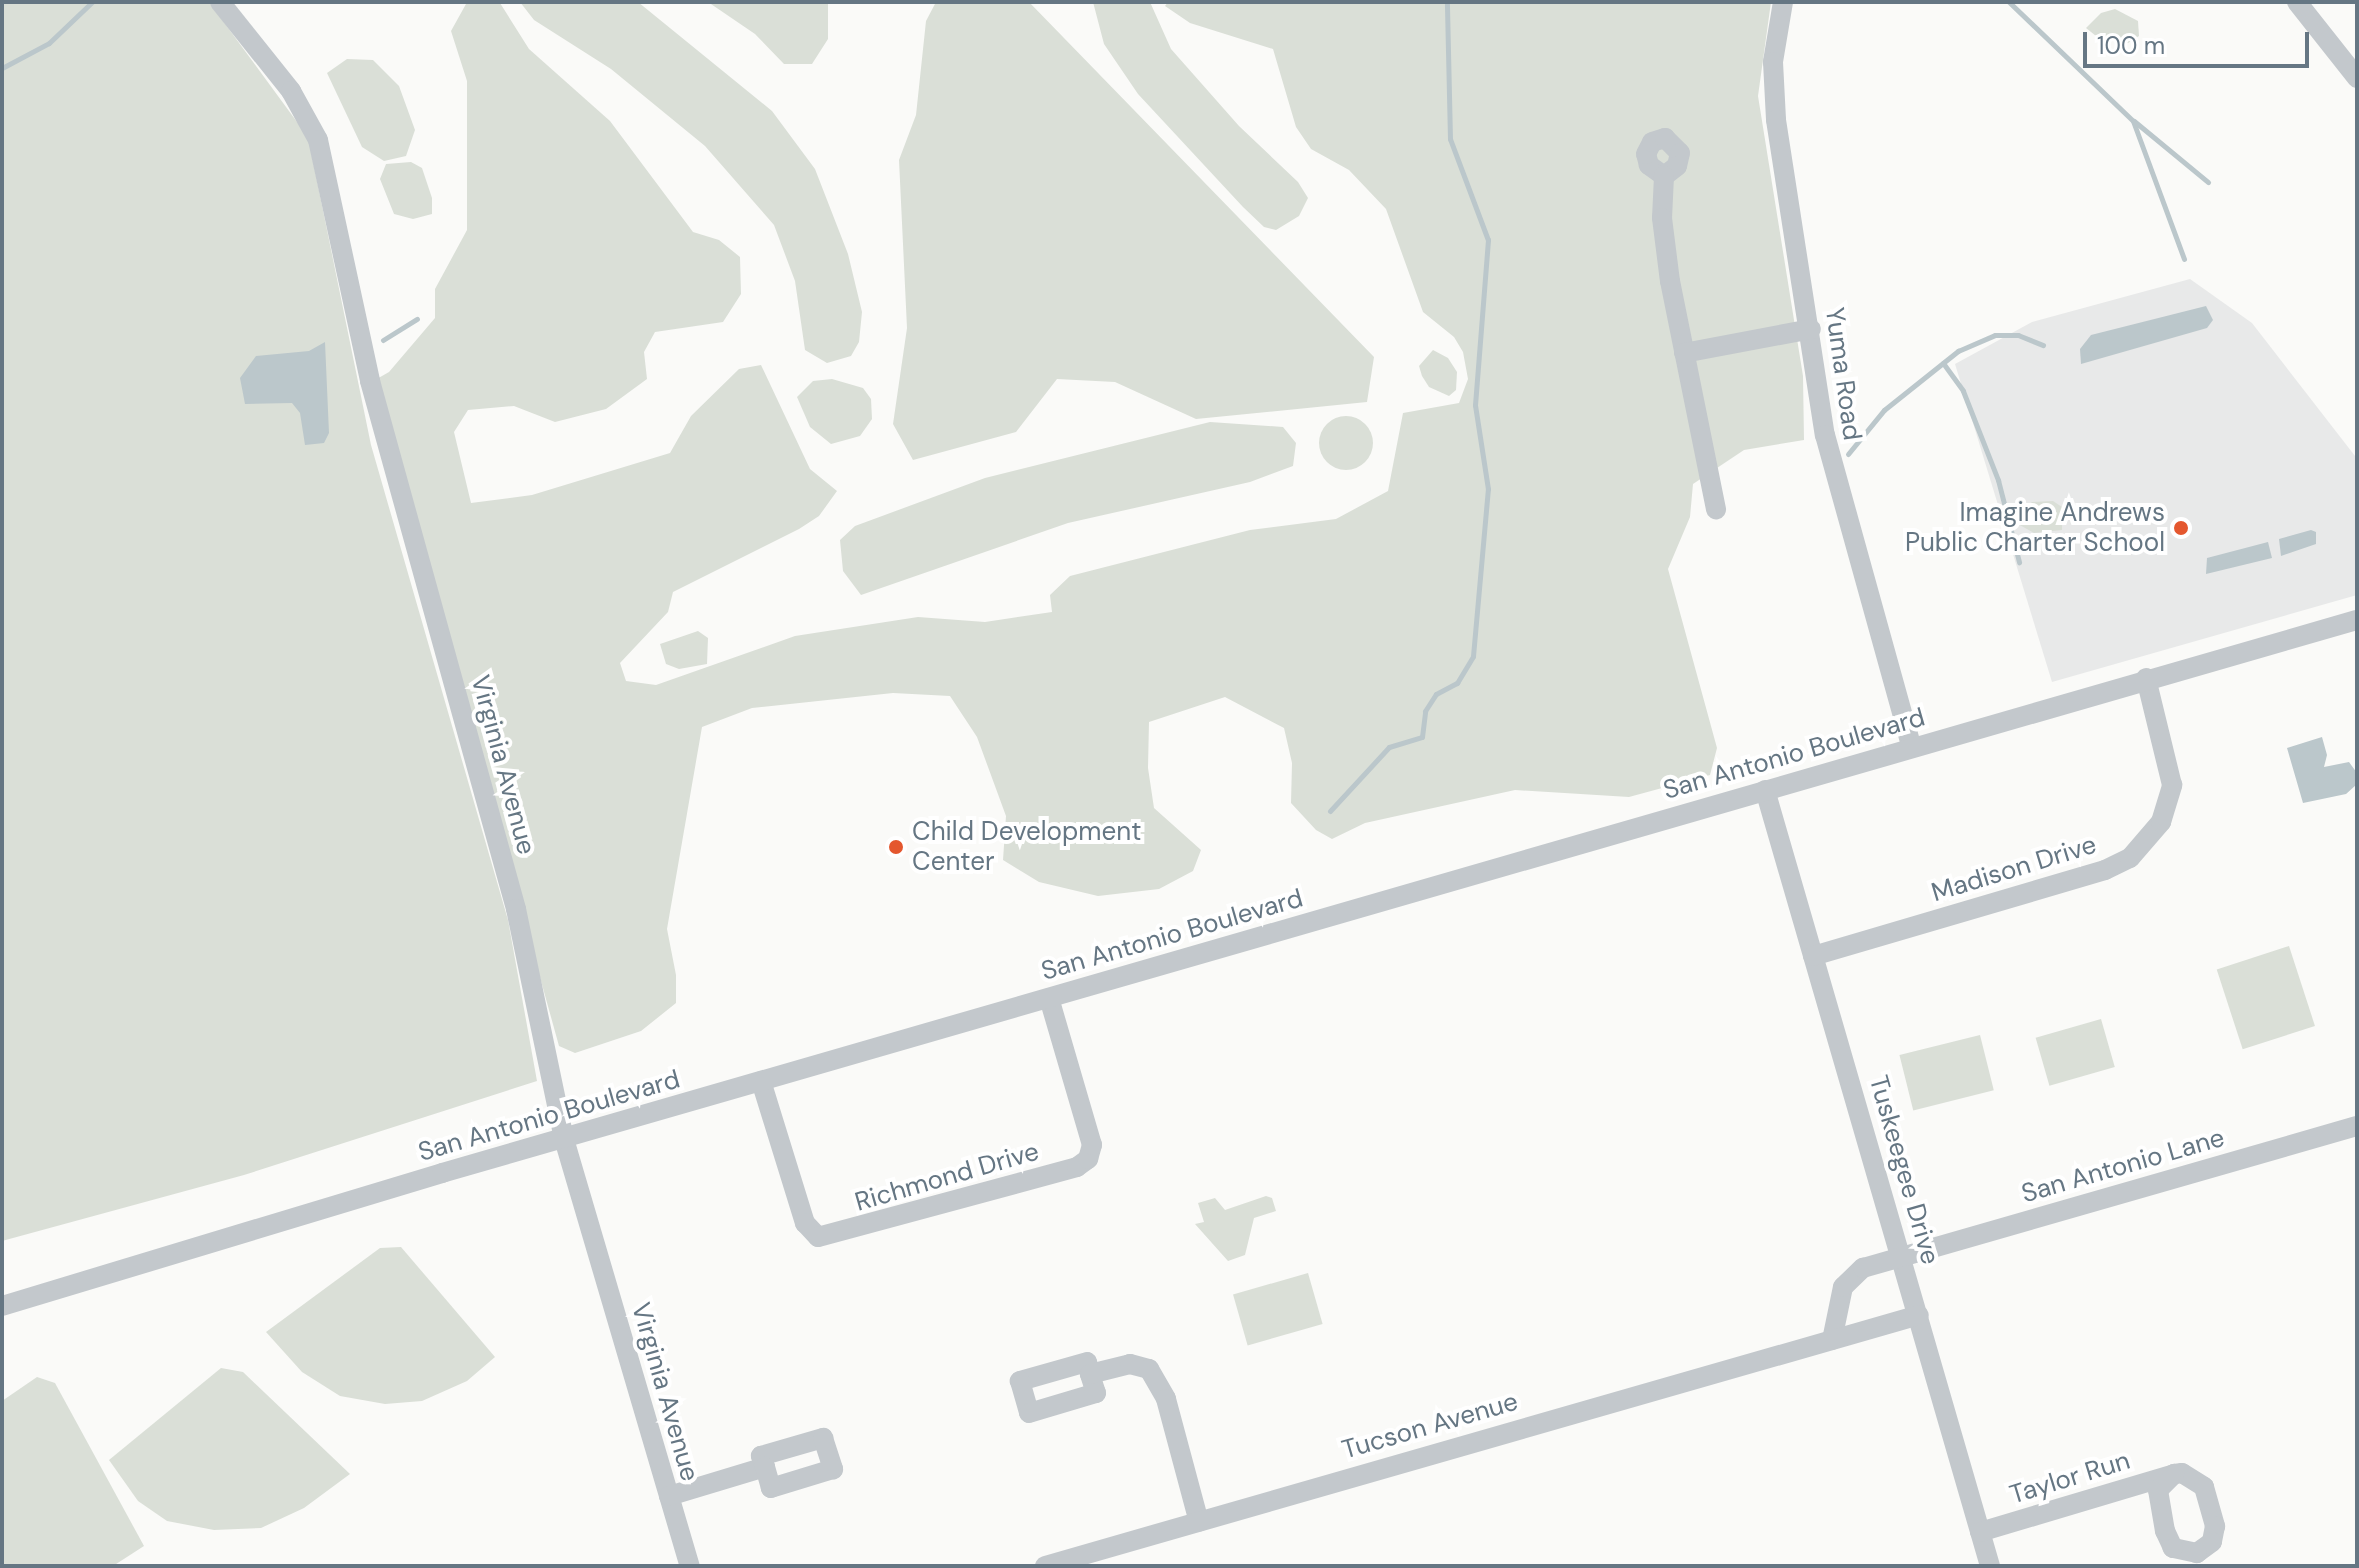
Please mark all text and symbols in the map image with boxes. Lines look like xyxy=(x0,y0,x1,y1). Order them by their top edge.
scale bar xyxy=(2087,16,2313,66)
text: 100 m xyxy=(2097,30,2165,61)
street label: Yuma Road xyxy=(1818,305,1868,443)
place label: Imagine Andrews Public Charter School xyxy=(1905,497,2165,558)
marker: Imagine Andrews Public Charter School xyxy=(2172,519,2190,537)
street label: Virginia Avenue xyxy=(464,672,542,858)
street label: San Antonio Boulevard xyxy=(1660,702,1928,806)
place label: Child Development Center xyxy=(912,816,1141,878)
street label: Madison Drive xyxy=(1928,829,2100,909)
marker: Child Development Center xyxy=(887,838,905,856)
street label: San Antonio Boulevard xyxy=(1038,883,1306,987)
street label: San Antonio Boulevard xyxy=(415,1064,683,1168)
street label: Tuskeegee Drive xyxy=(1862,1072,1946,1268)
street label: San Antonio Lane xyxy=(2018,1122,2228,1210)
street label: Richmond Drive xyxy=(851,1136,1043,1218)
street label: Virginia Avenue xyxy=(625,1299,705,1485)
street label: Tucson Avenue xyxy=(1338,1386,1522,1466)
street label: Taylor Run xyxy=(2006,1445,2134,1511)

